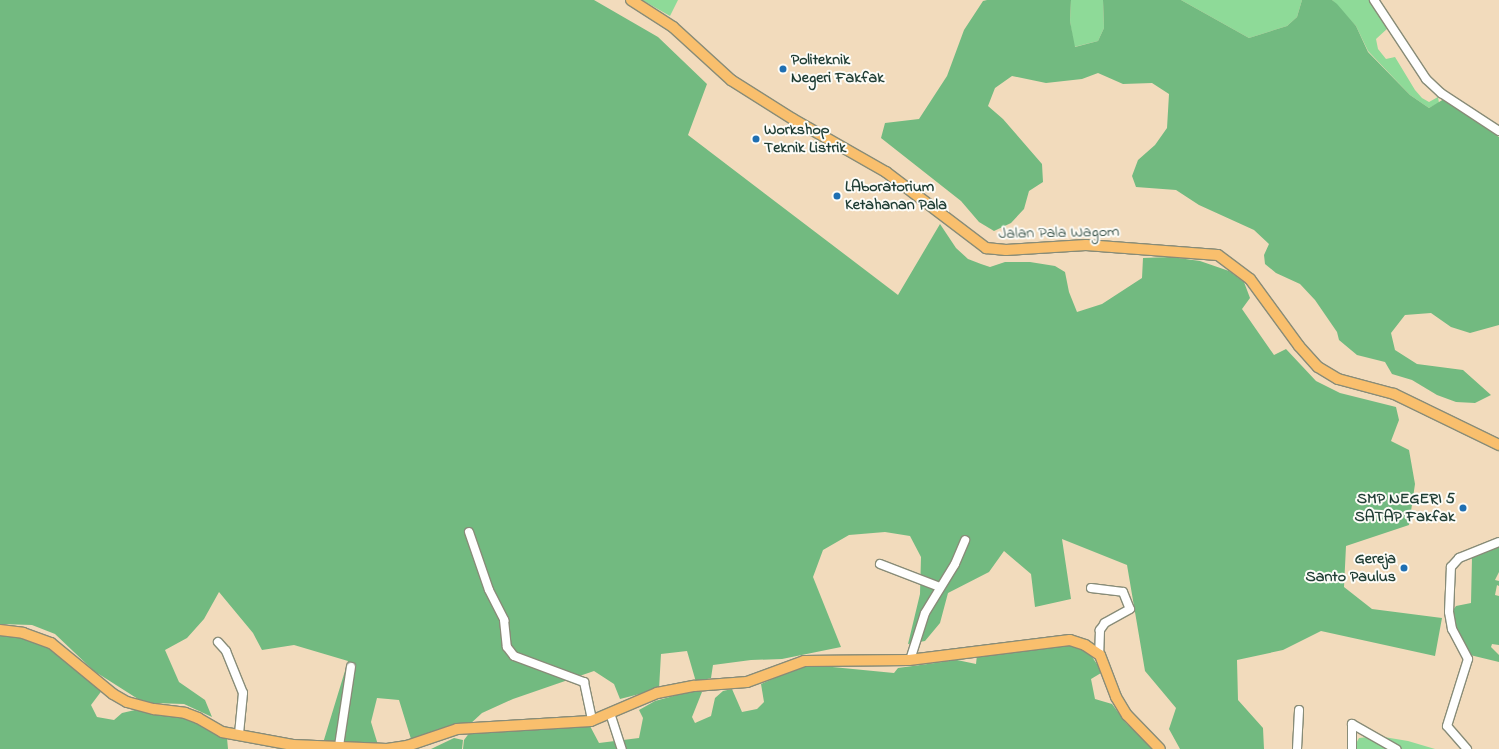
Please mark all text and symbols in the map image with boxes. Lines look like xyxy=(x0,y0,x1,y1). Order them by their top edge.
place label: Politeknik Negeri Fakfak xyxy=(791,50,884,88)
marker: Politeknik Negeri Fakfak xyxy=(778,64,788,74)
place label: Workshop Teknik Listrik xyxy=(764,120,846,158)
marker: Workshop Teknik Listrik xyxy=(751,134,761,144)
place label: LAboratorium Ketahanan Pala xyxy=(845,177,947,215)
marker: LAboratorium Ketahanan Pala xyxy=(832,191,842,201)
street label: Jalan Pala Wagom xyxy=(998,222,1120,244)
place label: SMP NEGERI 5 SATAP Fakfak xyxy=(1354,489,1455,527)
marker: SMP NEGERI 5 SATAP Fakfak xyxy=(1458,503,1468,513)
place label: Gereja Santo Paulus xyxy=(1306,549,1396,587)
marker: Gereja Santo Paulus xyxy=(1399,563,1409,573)

